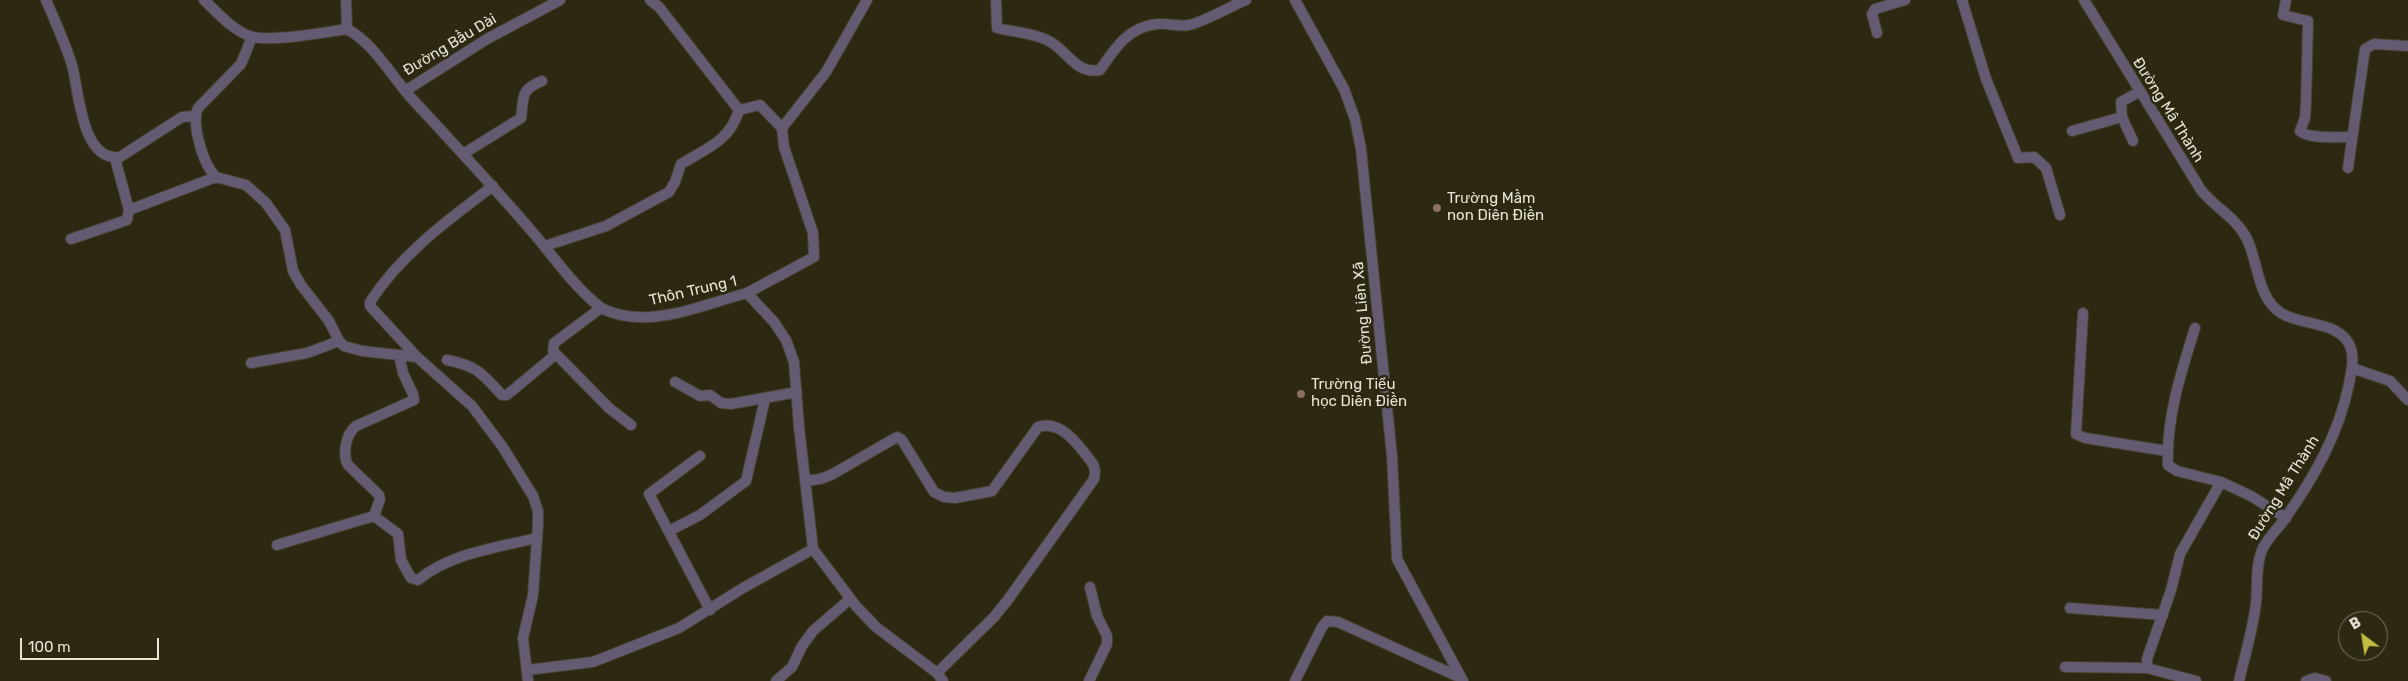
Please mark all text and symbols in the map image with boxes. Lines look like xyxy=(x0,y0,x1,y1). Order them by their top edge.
street label: Đường Bầu Dài xyxy=(400,10,500,80)
street label: Đường Mâ Thành xyxy=(2129,54,2207,166)
place label: Trường Mầm non Diên Điền xyxy=(1447,190,1544,225)
marker: Trường Mầm non Diên Điền xyxy=(1431,202,1443,214)
street label: Đường Liên Xã xyxy=(1350,261,1376,365)
street label: Thôn Trung 1 xyxy=(648,272,738,310)
place label: Trường Tiểu học Diên Điền xyxy=(1311,376,1407,411)
marker: Trường Tiểu học Diên Điền xyxy=(1295,388,1307,400)
street label: Đường Mâ Thành xyxy=(2245,432,2323,544)
north arrow xyxy=(2338,611,2388,661)
text: B xyxy=(2347,614,2364,633)
scale bar xyxy=(22,628,161,660)
text: 100 m xyxy=(28,638,70,656)

